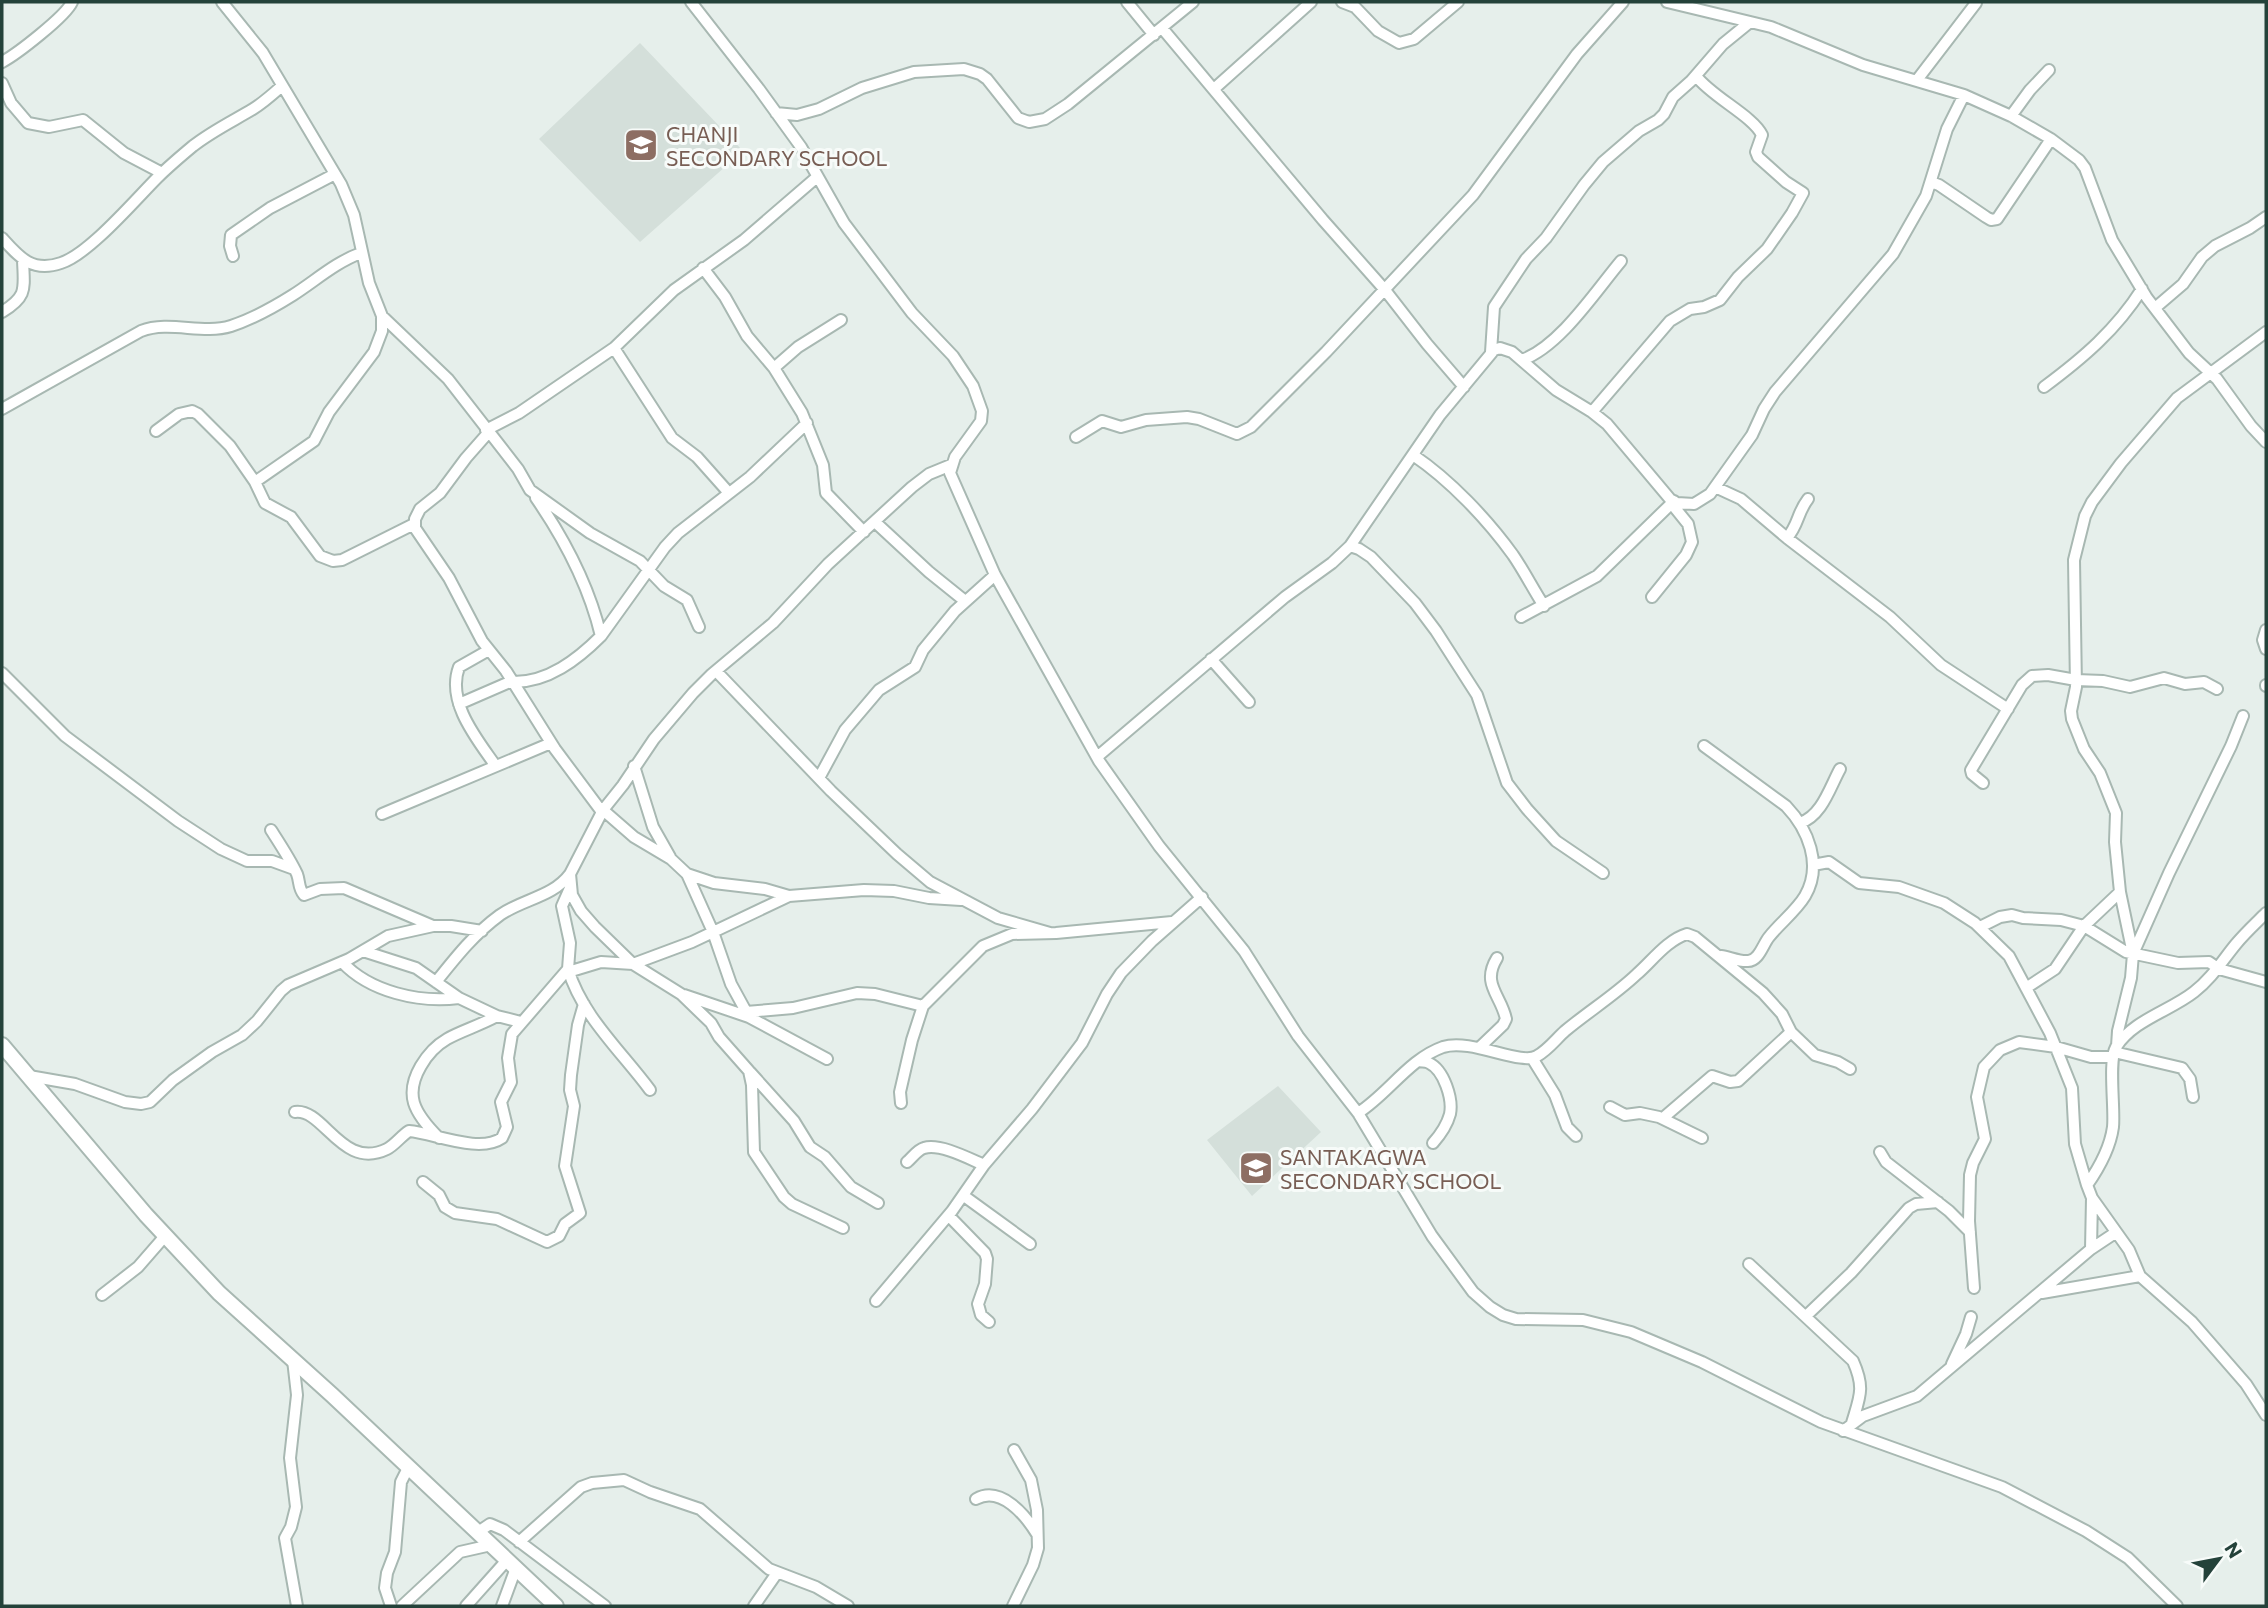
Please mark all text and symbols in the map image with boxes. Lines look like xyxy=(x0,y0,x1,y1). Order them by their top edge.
place label: CHANJI SECONDARY SCHOOL xyxy=(666,121,888,170)
school or university icon: CHANJI SECONDARY SCHOOL xyxy=(622,126,660,164)
place label: SANTAKAGWA SECONDARY SCHOOL xyxy=(1280,1144,1502,1193)
school or university icon: SANTAKAGWA SECONDARY SCHOOL xyxy=(1237,1149,1275,1187)
north arrow xyxy=(2184,1524,2254,1594)
text: N xyxy=(2220,1538,2247,1562)

